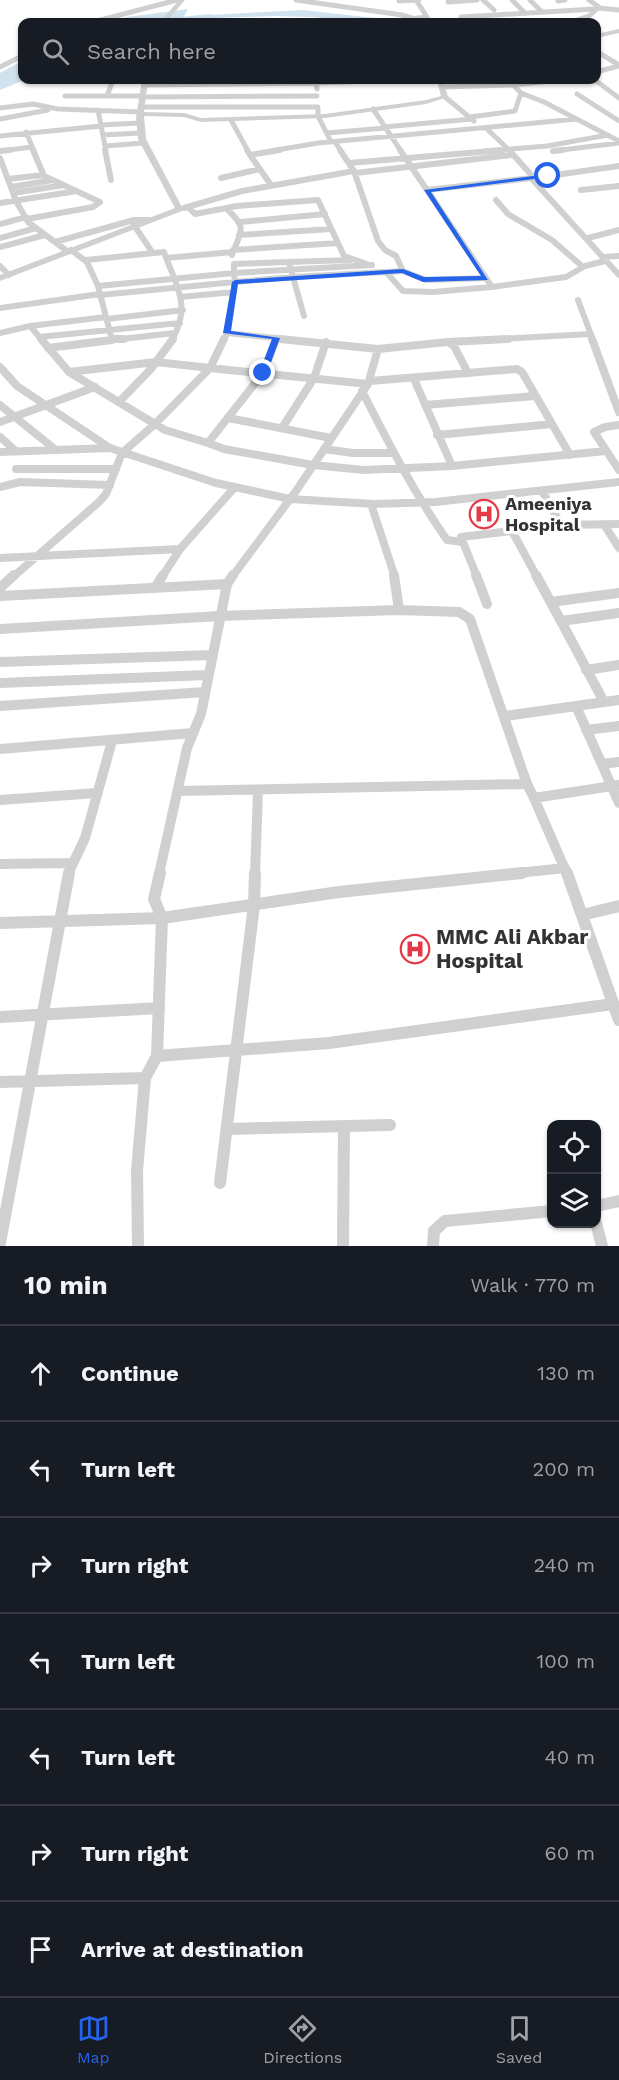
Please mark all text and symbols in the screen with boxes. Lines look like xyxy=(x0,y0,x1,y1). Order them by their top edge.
search box xyxy=(18,18,601,84)
icon: search xyxy=(39,35,72,68)
text: Search here xyxy=(87,39,216,64)
route start xyxy=(534,162,560,188)
route end xyxy=(249,359,275,385)
place label: Ameeniya Hospital xyxy=(505,493,592,535)
hospital icon: Ameeniya Hospital xyxy=(468,498,500,530)
place label: MMC Ali Akbar Hospital xyxy=(436,924,588,973)
hospital icon: MMC Ali Akbar Hospital xyxy=(399,933,431,965)
map controls xyxy=(547,1120,601,1228)
button: locate xyxy=(547,1120,601,1174)
button: layers xyxy=(547,1174,601,1228)
text: 10 min xyxy=(24,1270,108,1300)
text: Walk · 770 m xyxy=(471,1273,595,1297)
icon: ahead xyxy=(24,1357,57,1390)
text: Continue xyxy=(81,1361,179,1386)
text: 130 m xyxy=(537,1361,595,1385)
icon: left xyxy=(24,1453,57,1486)
text: Turn left xyxy=(81,1457,175,1482)
text: 200 m xyxy=(533,1457,595,1481)
icon: right xyxy=(24,1549,57,1582)
text: Turn right xyxy=(81,1553,188,1578)
text: 240 m xyxy=(533,1553,595,1577)
icon: left xyxy=(24,1645,57,1678)
text: Turn left xyxy=(81,1649,175,1674)
text: 100 m xyxy=(536,1649,595,1673)
icon: left xyxy=(24,1741,57,1774)
text: Turn left xyxy=(81,1745,175,1770)
text: 40 m xyxy=(544,1745,595,1769)
icon: right xyxy=(24,1837,57,1870)
text: Turn right xyxy=(81,1841,188,1866)
text: 60 m xyxy=(545,1841,595,1865)
icon: arrive xyxy=(24,1933,57,1966)
text: Arrive at destination xyxy=(81,1937,304,1962)
tab: Map xyxy=(77,2012,110,2067)
tab: Directions xyxy=(263,2012,342,2067)
tab: Saved xyxy=(496,2012,542,2067)

